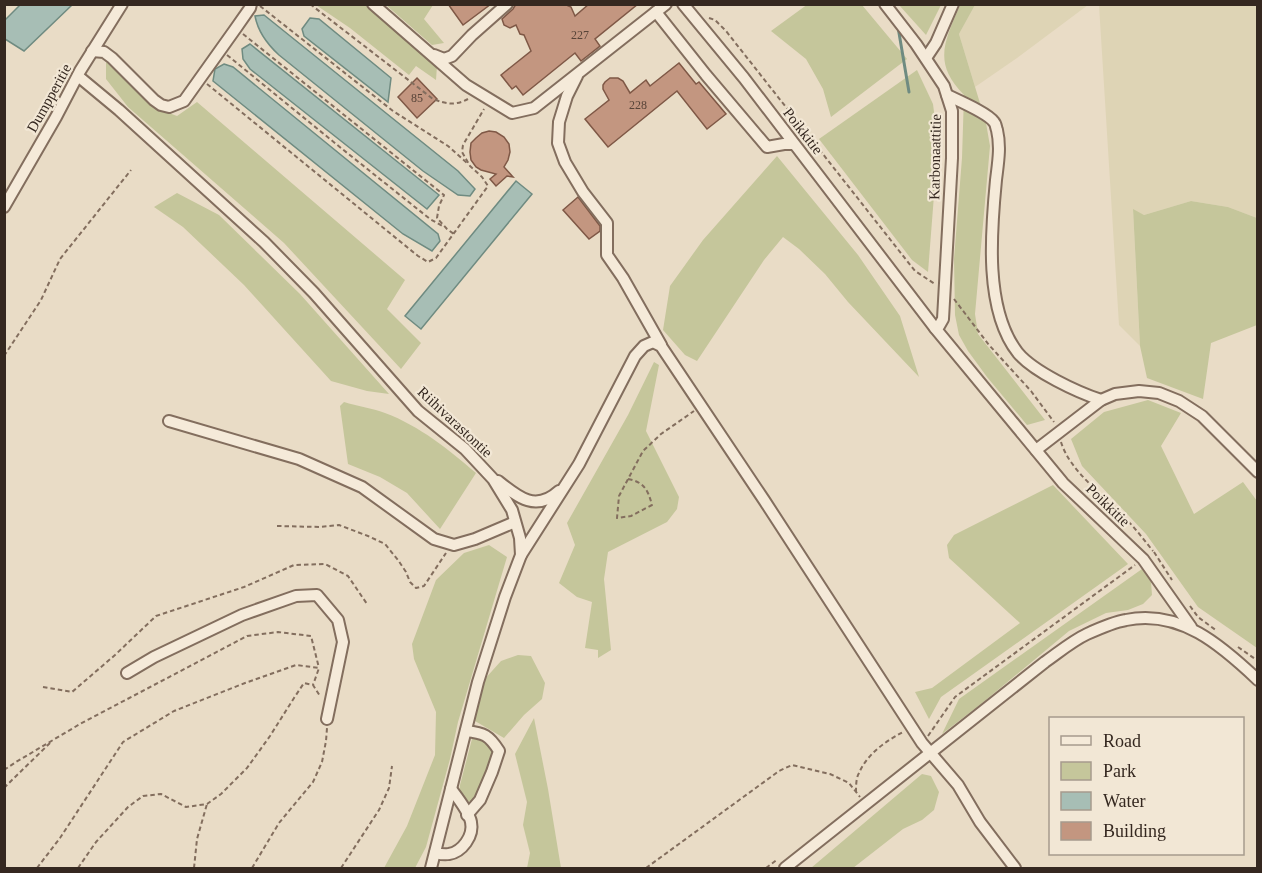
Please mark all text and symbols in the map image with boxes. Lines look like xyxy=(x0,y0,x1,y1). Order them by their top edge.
house number: 227 xyxy=(571,28,589,42)
street label: Dumpperitie xyxy=(24,61,75,135)
house number: 85 xyxy=(411,91,423,105)
house number: 228 xyxy=(629,98,647,112)
street label: Poikkitie xyxy=(780,105,826,158)
street label: Karbonaattitie xyxy=(926,114,944,200)
street label: Riihivarastontie xyxy=(415,383,496,461)
street label: Poikkitie xyxy=(1083,480,1133,530)
legend xyxy=(1049,717,1244,855)
text: Road xyxy=(1103,731,1141,751)
text: Park xyxy=(1103,761,1136,781)
text: Water xyxy=(1103,791,1146,811)
text: Building xyxy=(1103,821,1166,841)

